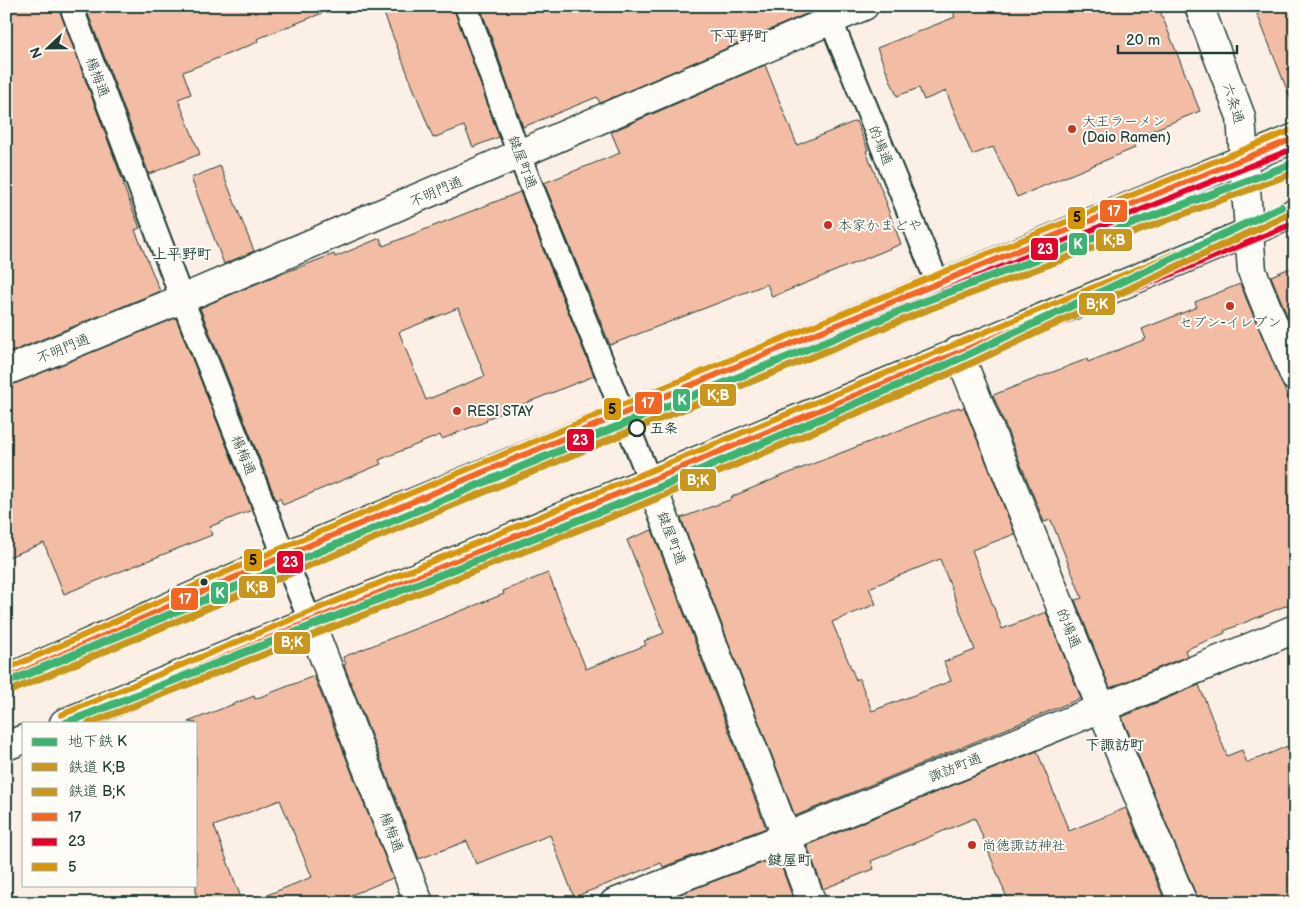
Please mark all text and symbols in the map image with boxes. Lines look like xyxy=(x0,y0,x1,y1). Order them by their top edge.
north arrow xyxy=(22,22,72,72)
scale bar xyxy=(1118,22,1237,54)
district label: 下平野町 xyxy=(709,27,769,46)
text: 20 m xyxy=(1126,31,1160,50)
text: N xyxy=(27,45,46,61)
street label: 楊梅通 xyxy=(82,55,113,100)
street label: 六条通 xyxy=(1219,81,1248,126)
place label: 大王ラーメン (Daio Ramen) xyxy=(1082,113,1171,146)
street label: 的場通 xyxy=(865,123,896,168)
marker: 大王ラーメン (Daio Ramen) xyxy=(1066,123,1078,135)
street label: 鍵屋町通 xyxy=(505,133,541,191)
street label: 不明門通 xyxy=(407,173,465,210)
line badge: 17 xyxy=(1099,199,1128,223)
text: 17 xyxy=(1107,203,1121,220)
line badge: 5 xyxy=(1067,206,1086,230)
text: 5 xyxy=(1073,209,1081,226)
place label: 本家かまどや xyxy=(838,217,923,234)
marker: 本家かまどや xyxy=(822,219,834,231)
line badge: K;B xyxy=(1095,228,1133,252)
line badge: K xyxy=(1068,232,1088,256)
text: K;B xyxy=(1103,232,1125,249)
text: K xyxy=(1073,236,1083,253)
line badge: 23 xyxy=(1030,237,1059,261)
text: 23 xyxy=(1037,241,1053,258)
district label: 上平野町 xyxy=(152,245,212,264)
line badge: B;K xyxy=(1078,292,1116,316)
text: B;K xyxy=(1086,296,1109,313)
marker: セブン-イレブン xyxy=(1224,300,1236,312)
place label: セブン-イレブン xyxy=(1178,314,1282,331)
street label: 不明門通 xyxy=(34,330,92,367)
line badge: K;B xyxy=(699,383,737,407)
text: K;B xyxy=(707,387,729,404)
line badge: K xyxy=(672,388,691,412)
line badge: 17 xyxy=(634,391,663,415)
text: K xyxy=(677,392,687,409)
text: 17 xyxy=(641,395,655,412)
line badge: 5 xyxy=(603,397,622,421)
text: 5 xyxy=(608,401,616,418)
place label: RESI STAY xyxy=(467,403,534,420)
marker: RESI STAY xyxy=(451,405,463,417)
marker: 五条 xyxy=(628,419,646,437)
place label: 五条 xyxy=(650,420,678,437)
line badge: 23 xyxy=(566,428,595,452)
text: 23 xyxy=(572,432,588,449)
street label: 楊梅通 xyxy=(228,433,259,478)
line badge: B;K xyxy=(679,468,717,492)
text: B;K xyxy=(687,472,710,489)
street label: 鍵屋町通 xyxy=(654,509,690,567)
line badge: 5 xyxy=(243,548,263,572)
line badge: 23 xyxy=(276,550,304,574)
text: 5 xyxy=(249,552,257,569)
text: 23 xyxy=(282,554,298,571)
line badge: K;B xyxy=(238,575,276,599)
unlabelled marker xyxy=(199,577,209,587)
text: K;B xyxy=(246,579,268,596)
line badge: K xyxy=(210,581,229,605)
text: K xyxy=(215,585,225,602)
line badge: 17 xyxy=(170,587,199,611)
text: 17 xyxy=(178,591,192,608)
street label: 的場通 xyxy=(1053,606,1084,651)
line badge: B;K xyxy=(273,631,311,655)
text: B;K xyxy=(281,634,304,651)
legend xyxy=(22,722,198,886)
text: 地下鉄 K xyxy=(68,732,127,751)
district label: 下諏訪町 xyxy=(1085,736,1145,755)
street label: 諏訪町通 xyxy=(926,749,984,786)
text: 鉄道 K;B xyxy=(68,758,125,777)
text: 鉄道 B;K xyxy=(68,782,125,801)
text: 17 xyxy=(68,808,82,827)
street label: 楊梅通 xyxy=(376,810,407,855)
text: 23 xyxy=(68,832,86,851)
place label: 尚徳諏訪神社 xyxy=(982,837,1066,854)
marker: 尚徳諏訪神社 xyxy=(966,839,978,851)
district label: 鍵屋町 xyxy=(767,851,813,870)
text: 5 xyxy=(68,858,77,877)

